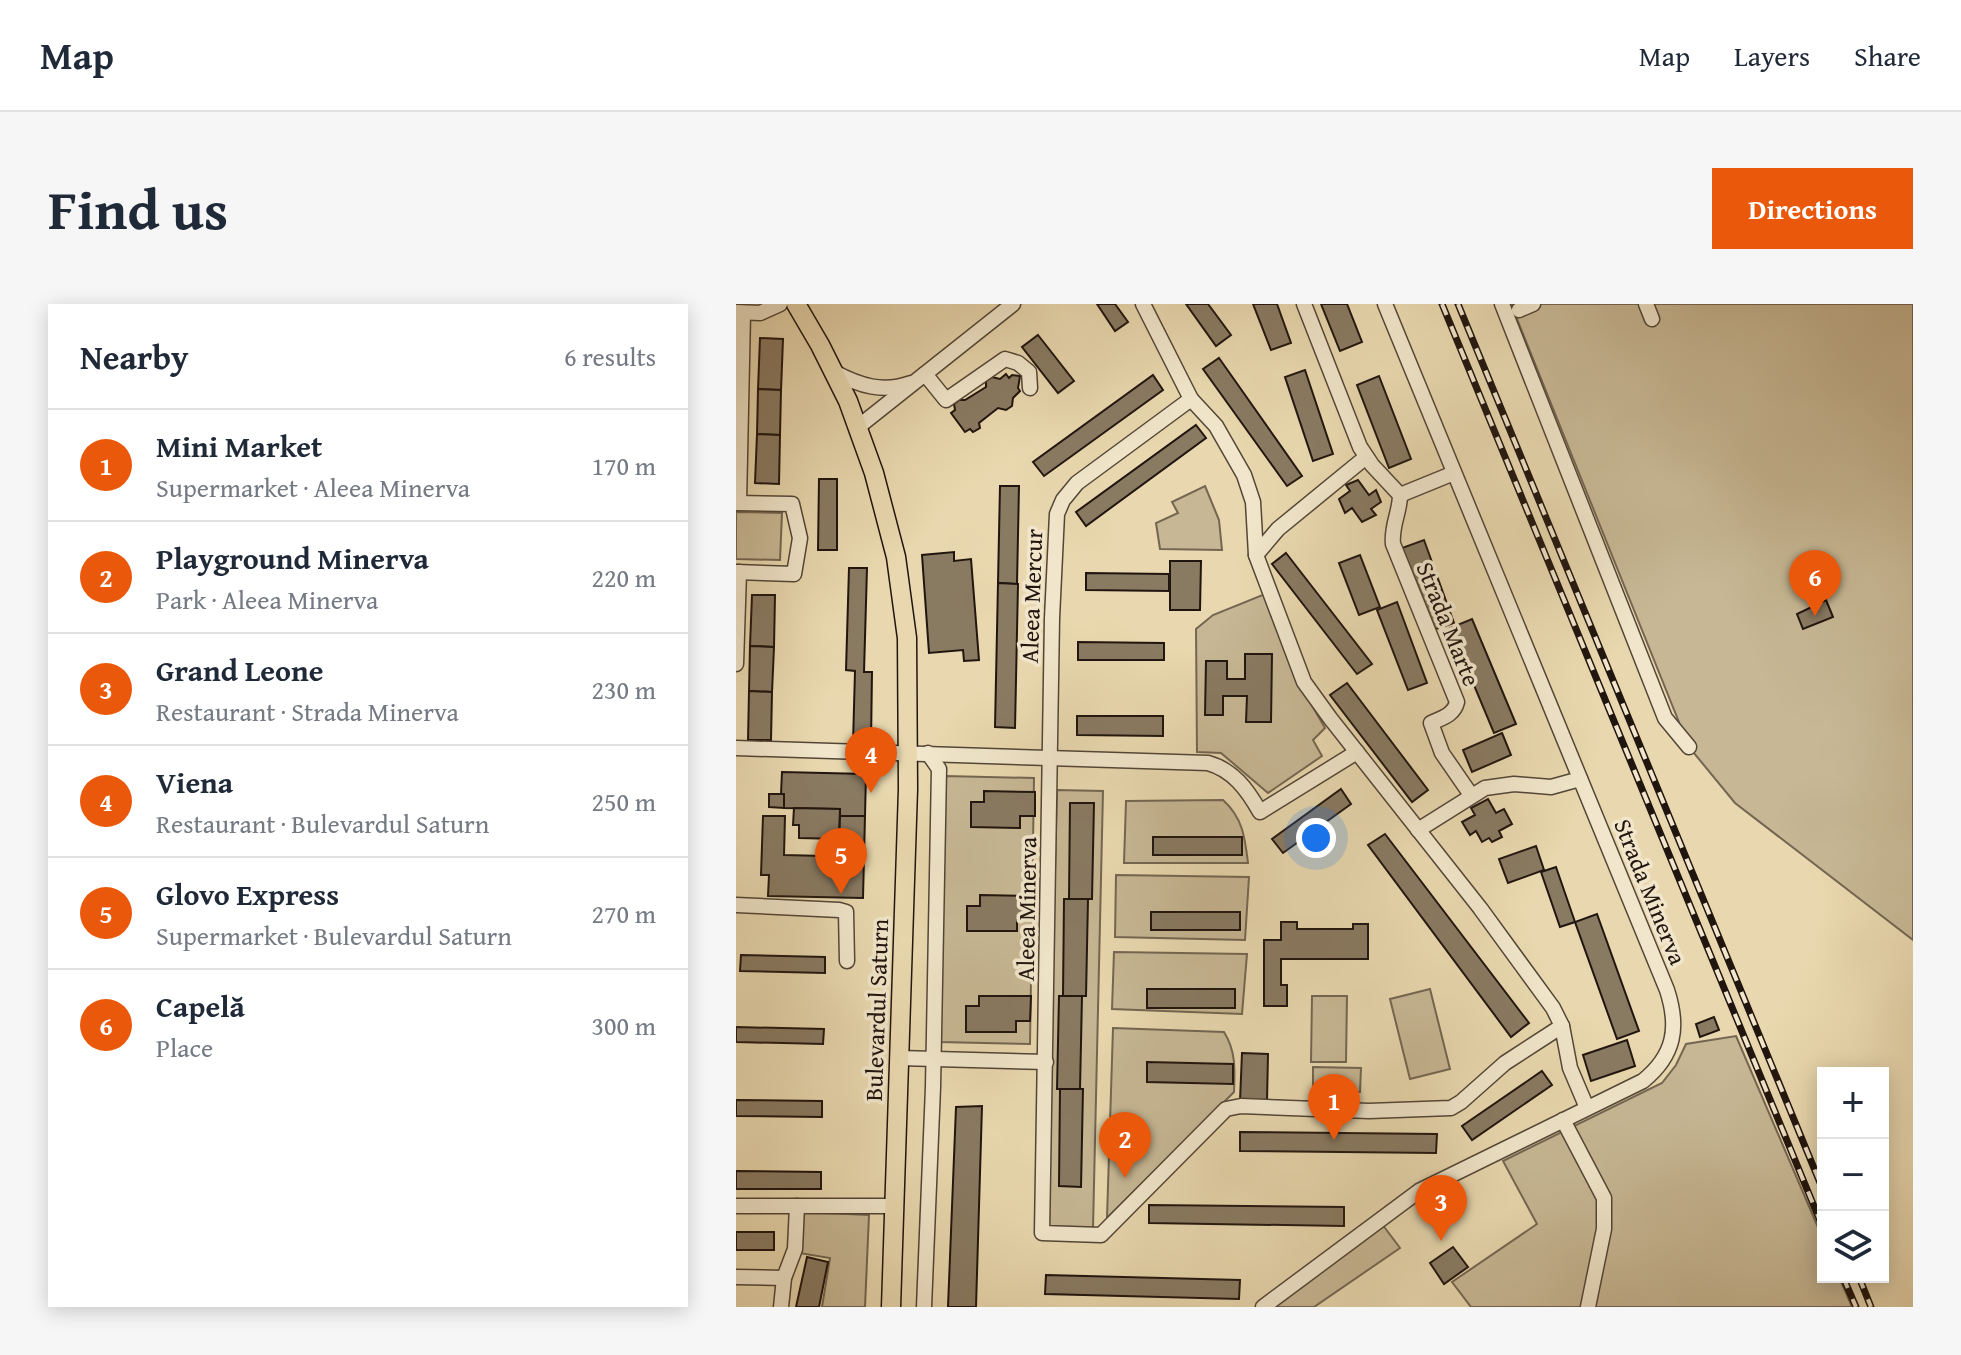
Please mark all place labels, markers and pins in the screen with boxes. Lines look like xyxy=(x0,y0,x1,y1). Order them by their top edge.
pin: 6 xyxy=(1789,550,1841,616)
pin: 4 xyxy=(845,727,897,793)
pin: 5 xyxy=(815,828,867,894)
pin: 1 xyxy=(1308,1074,1360,1140)
pin: 2 xyxy=(1099,1112,1151,1178)
pin: 3 xyxy=(1415,1175,1467,1241)

